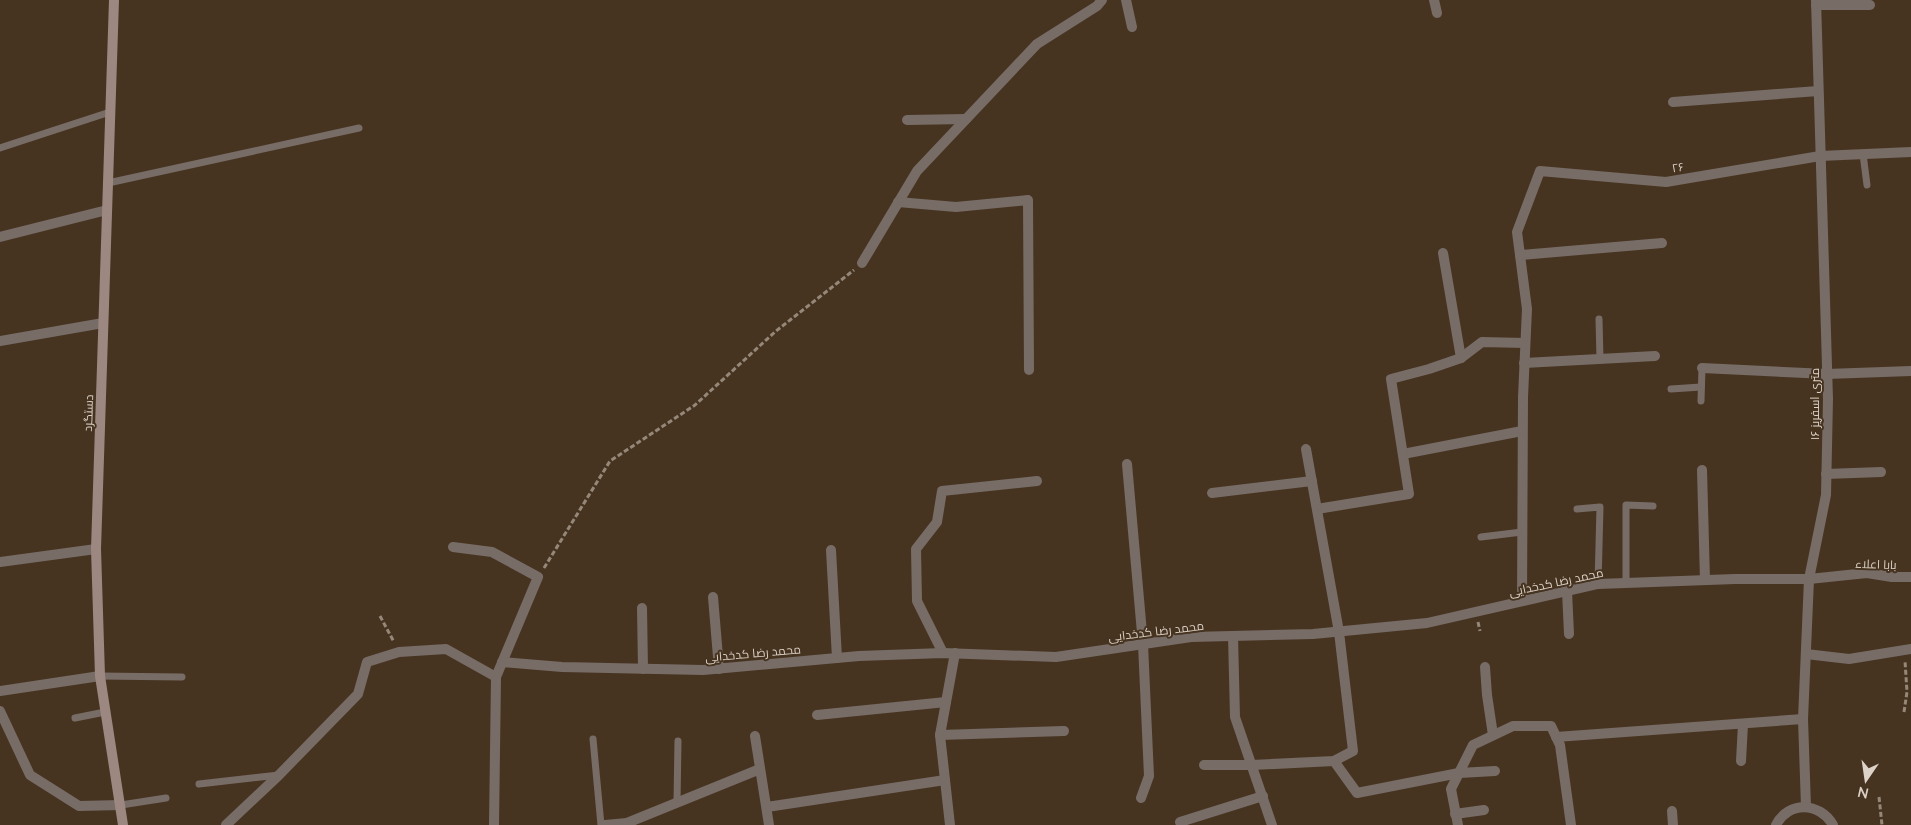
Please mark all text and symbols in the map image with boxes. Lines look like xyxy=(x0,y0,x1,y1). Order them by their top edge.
street label: ۲۶ xyxy=(1671,159,1685,175)
street label: ۱۶ متری اسفریز xyxy=(1807,368,1822,440)
street label: دستگرد xyxy=(80,394,96,432)
street label: بابا اعلاء xyxy=(1855,556,1897,572)
street label: محمد رضا کدخدایی xyxy=(1507,565,1605,599)
street label: محمد رضا کدخدایی xyxy=(1107,618,1205,644)
street label: محمد رضا کدخدایی xyxy=(704,641,802,665)
north arrow xyxy=(1841,755,1891,805)
text: N xyxy=(1856,784,1870,803)

